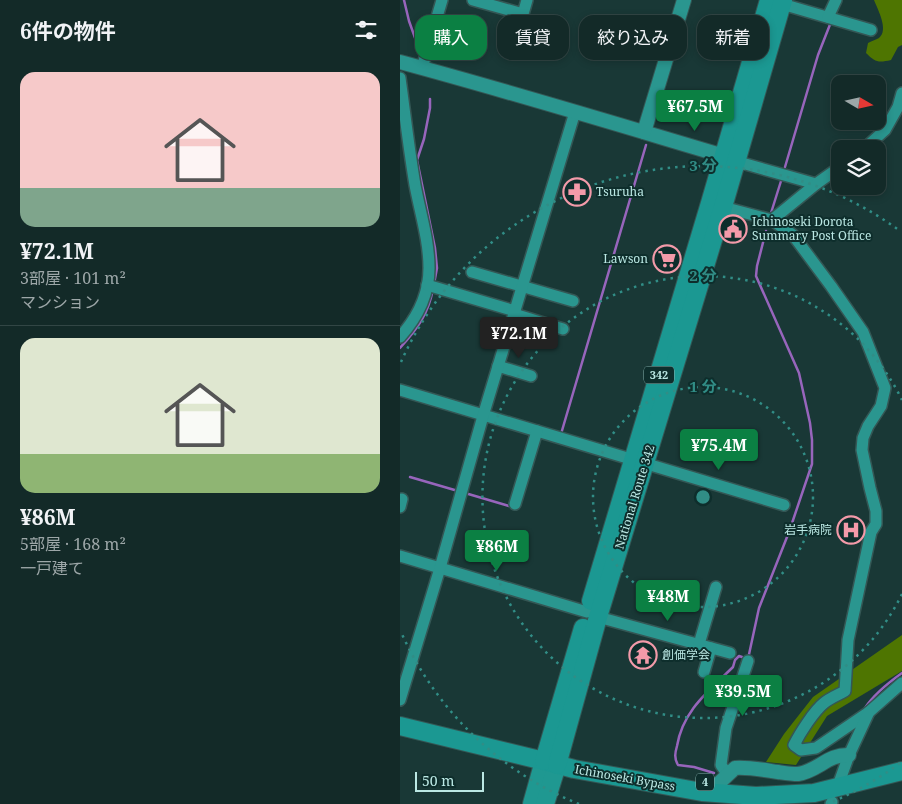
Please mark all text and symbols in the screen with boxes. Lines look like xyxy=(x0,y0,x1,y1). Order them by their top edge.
chip: 購入 xyxy=(415,15,487,60)
chip: 賃貸 xyxy=(497,15,569,60)
chip: 絞り込み xyxy=(579,15,687,60)
chip: 新着 xyxy=(697,15,769,60)
icon: filters xyxy=(352,16,380,44)
text: 6件の物件 xyxy=(20,17,116,45)
north arrow xyxy=(831,75,886,130)
map controls xyxy=(831,75,886,195)
pin: ¥67.5M xyxy=(654,90,736,132)
text: ¥67.5M xyxy=(667,95,723,117)
icon: home xyxy=(155,105,245,195)
button: layers xyxy=(831,140,886,195)
text: 3 分 xyxy=(689,155,717,175)
pharmacy icon: Tsuruha xyxy=(562,177,592,207)
place label: Tsuruha xyxy=(596,183,644,200)
place label: Ichinoseki Dorota Summary Post Office xyxy=(752,213,871,244)
public building icon: Ichinoseki Dorota Summary Post Office xyxy=(718,214,748,244)
text: ¥72.1M xyxy=(20,237,94,265)
supermarket icon: Lawson xyxy=(652,244,682,274)
place label: Lawson xyxy=(603,250,648,267)
text: 2 分 xyxy=(689,265,717,285)
text: 3部屋 · 101 m² xyxy=(20,267,126,289)
text: マンション xyxy=(20,291,100,313)
pin: ¥72.1M xyxy=(478,316,560,359)
text: ¥72.1M xyxy=(491,322,547,344)
road number: 342 xyxy=(644,366,674,384)
icon: home xyxy=(155,370,245,460)
text: 1 分 xyxy=(689,376,717,396)
pin: ¥75.4M xyxy=(678,428,760,471)
text: ¥75.4M xyxy=(691,434,747,456)
street label: National Route 342 xyxy=(611,442,659,551)
centre of rings xyxy=(694,488,712,506)
text: ¥86M xyxy=(20,503,76,531)
hospital icon: 岩手病院 xyxy=(836,515,866,545)
place label: 岩手病院 xyxy=(784,521,832,538)
pin: ¥86M xyxy=(467,530,527,572)
text: 5部屋 · 168 m² xyxy=(20,533,126,555)
text: ¥86M xyxy=(476,535,518,557)
text: 一戸建て xyxy=(20,557,84,579)
pin: ¥48M xyxy=(638,580,698,622)
text: ¥48M xyxy=(647,585,689,607)
temple icon: 創価学会 xyxy=(628,640,658,670)
place label: 創価学会 xyxy=(662,646,710,663)
pin: ¥39.5M xyxy=(702,674,784,717)
text: ¥39.5M xyxy=(715,680,771,702)
street label: Ichinoseki Bypass xyxy=(574,760,677,795)
scale bar xyxy=(415,769,484,792)
text: 50 m xyxy=(422,771,455,790)
road number: 4 xyxy=(696,774,714,790)

